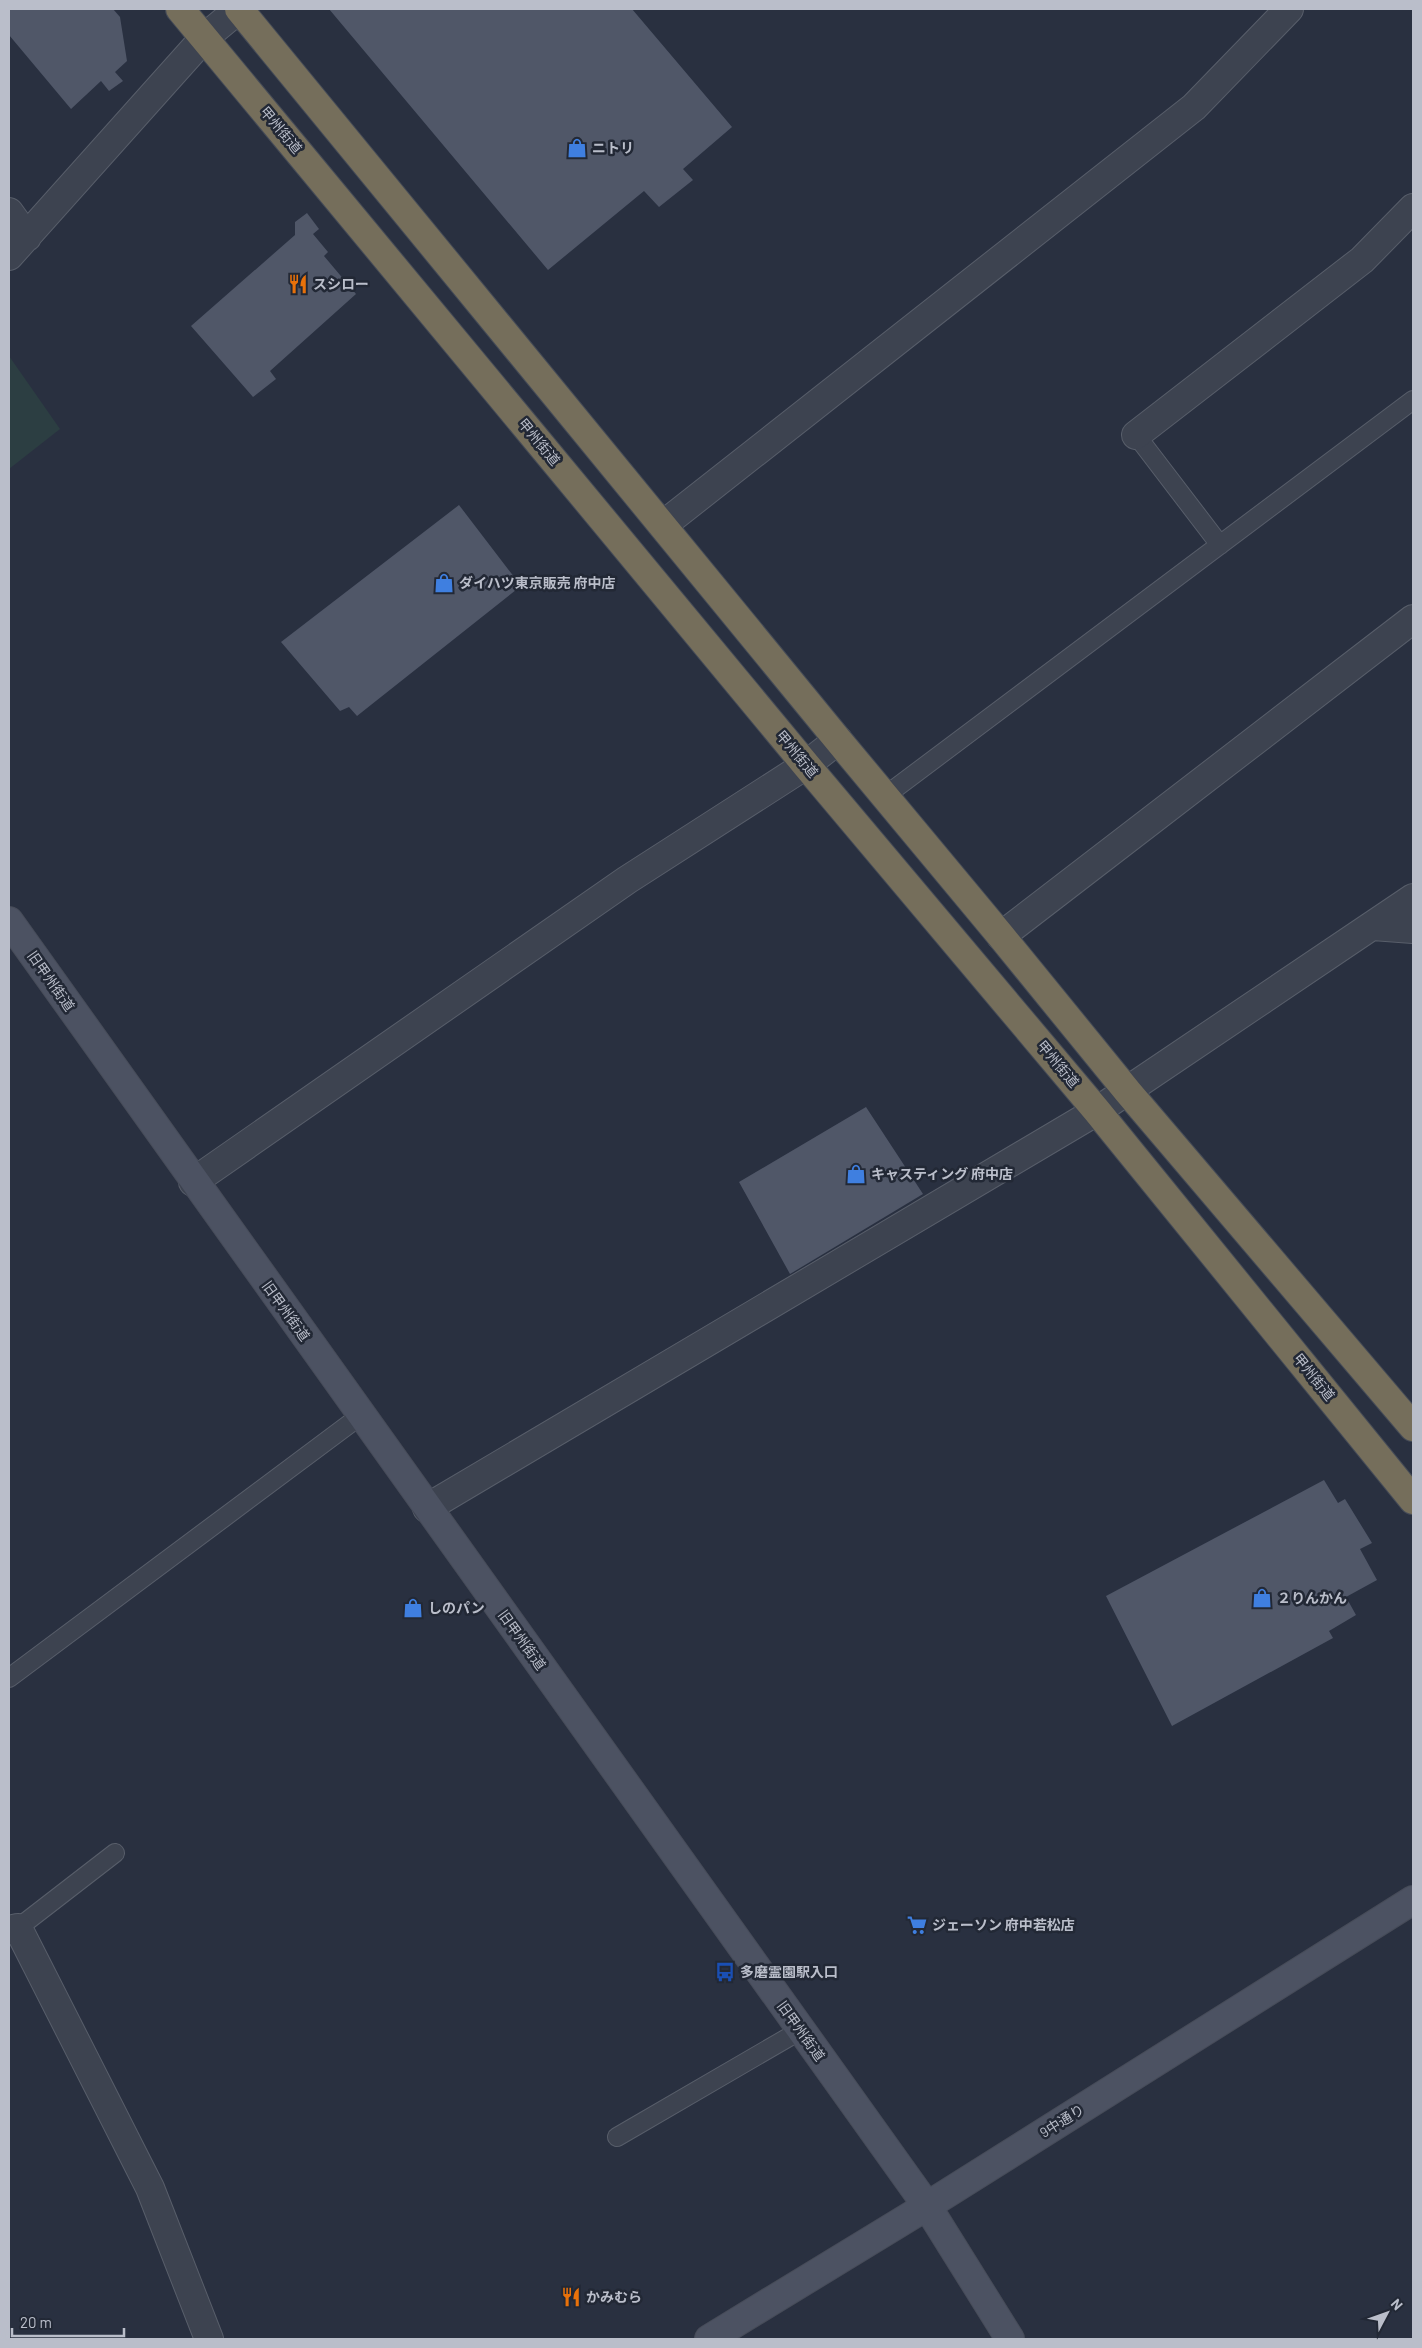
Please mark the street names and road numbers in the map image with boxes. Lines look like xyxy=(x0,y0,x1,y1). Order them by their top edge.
street label: 甲州街道 xyxy=(257,103,306,157)
street label: 甲州街道 xyxy=(515,415,564,469)
street label: 甲州街道 xyxy=(773,727,822,781)
street label: 旧甲州街道 xyxy=(24,947,78,1014)
street label: 甲州街道 xyxy=(1034,1037,1083,1091)
street label: 旧甲州街道 xyxy=(259,1277,314,1344)
street label: 甲州街道 xyxy=(1290,1350,1339,1404)
street label: 旧甲州街道 xyxy=(495,1606,550,1673)
street label: 旧甲州街道 xyxy=(774,1997,829,2064)
street label: 9中通り xyxy=(1036,2100,1087,2141)

